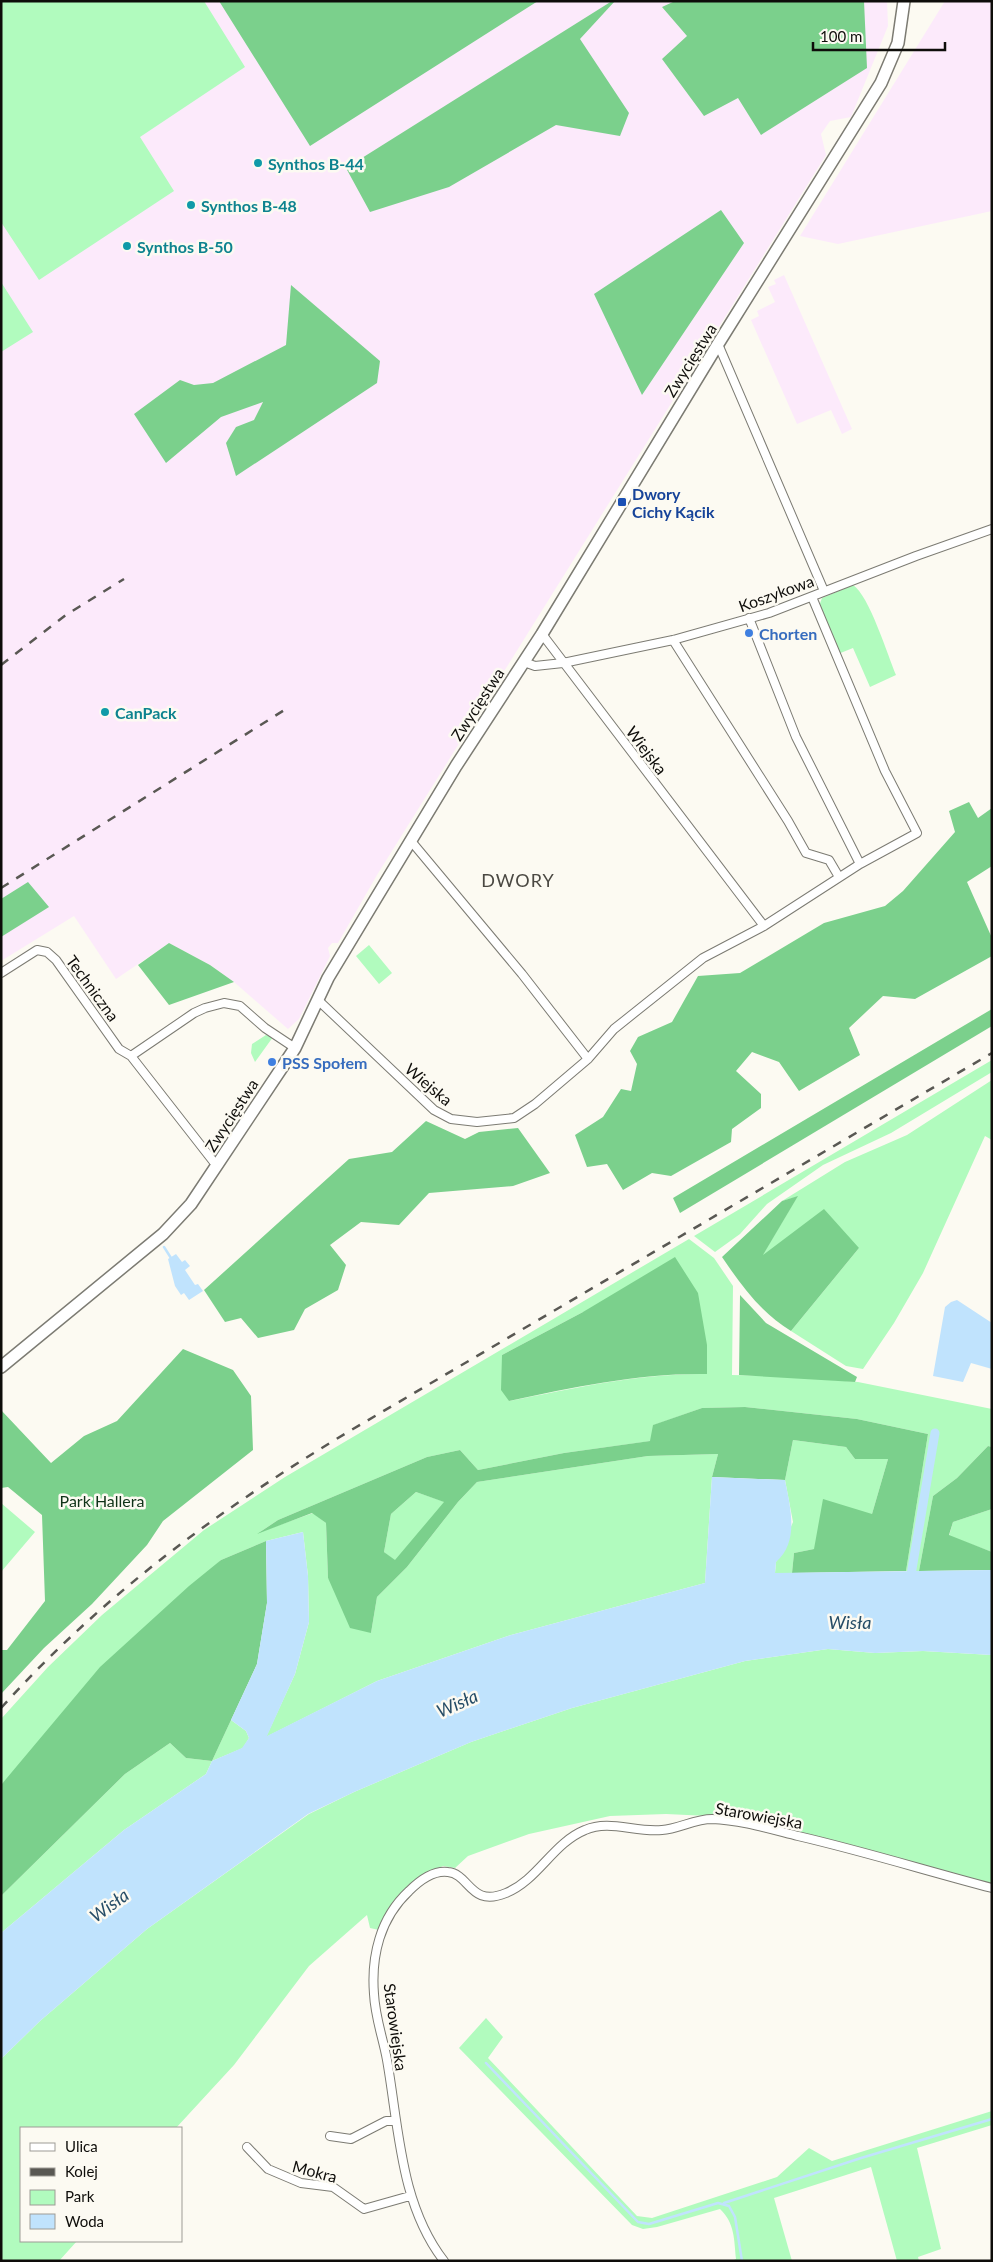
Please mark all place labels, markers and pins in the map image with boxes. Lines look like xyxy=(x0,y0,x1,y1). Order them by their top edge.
place label: Synthos B-44 xyxy=(268,154,364,173)
marker: Synthos B-44 xyxy=(252,157,264,169)
place label: Synthos B-48 xyxy=(201,196,297,215)
marker: Synthos B-48 xyxy=(185,199,197,211)
place label: Synthos B-50 xyxy=(137,237,233,256)
marker: Synthos B-50 xyxy=(121,240,133,252)
place label: Dwory Cichy Kącik xyxy=(632,484,715,521)
marker: Dwory Cichy Kącik xyxy=(616,496,628,508)
place label: Chorten xyxy=(759,624,817,643)
marker: Chorten xyxy=(743,627,755,639)
place label: CanPack xyxy=(115,703,177,722)
marker: CanPack xyxy=(99,706,111,718)
place label: PSS Społem xyxy=(282,1053,367,1072)
marker: PSS Społem xyxy=(266,1056,278,1068)

